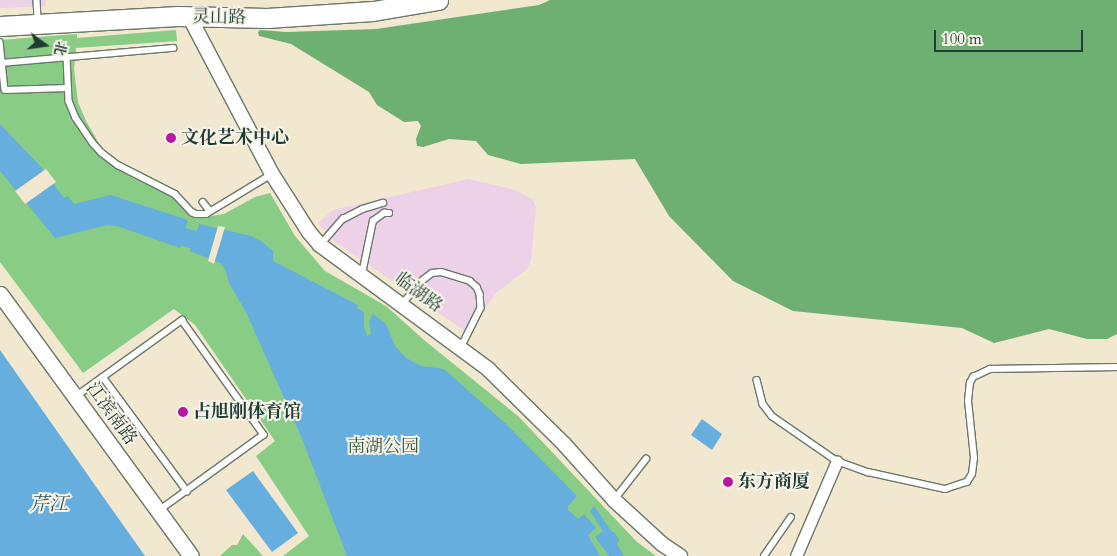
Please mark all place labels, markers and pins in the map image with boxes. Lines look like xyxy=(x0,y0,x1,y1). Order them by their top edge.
place label: 文化艺术中心 xyxy=(181,127,289,149)
marker: 文化艺术中心 xyxy=(165,132,177,144)
place label: 占旭刚体育馆 xyxy=(193,401,301,423)
marker: 占旭刚体育馆 xyxy=(177,406,189,418)
place label: 东方商厦 xyxy=(738,471,810,493)
marker: 东方商厦 xyxy=(722,476,734,488)

